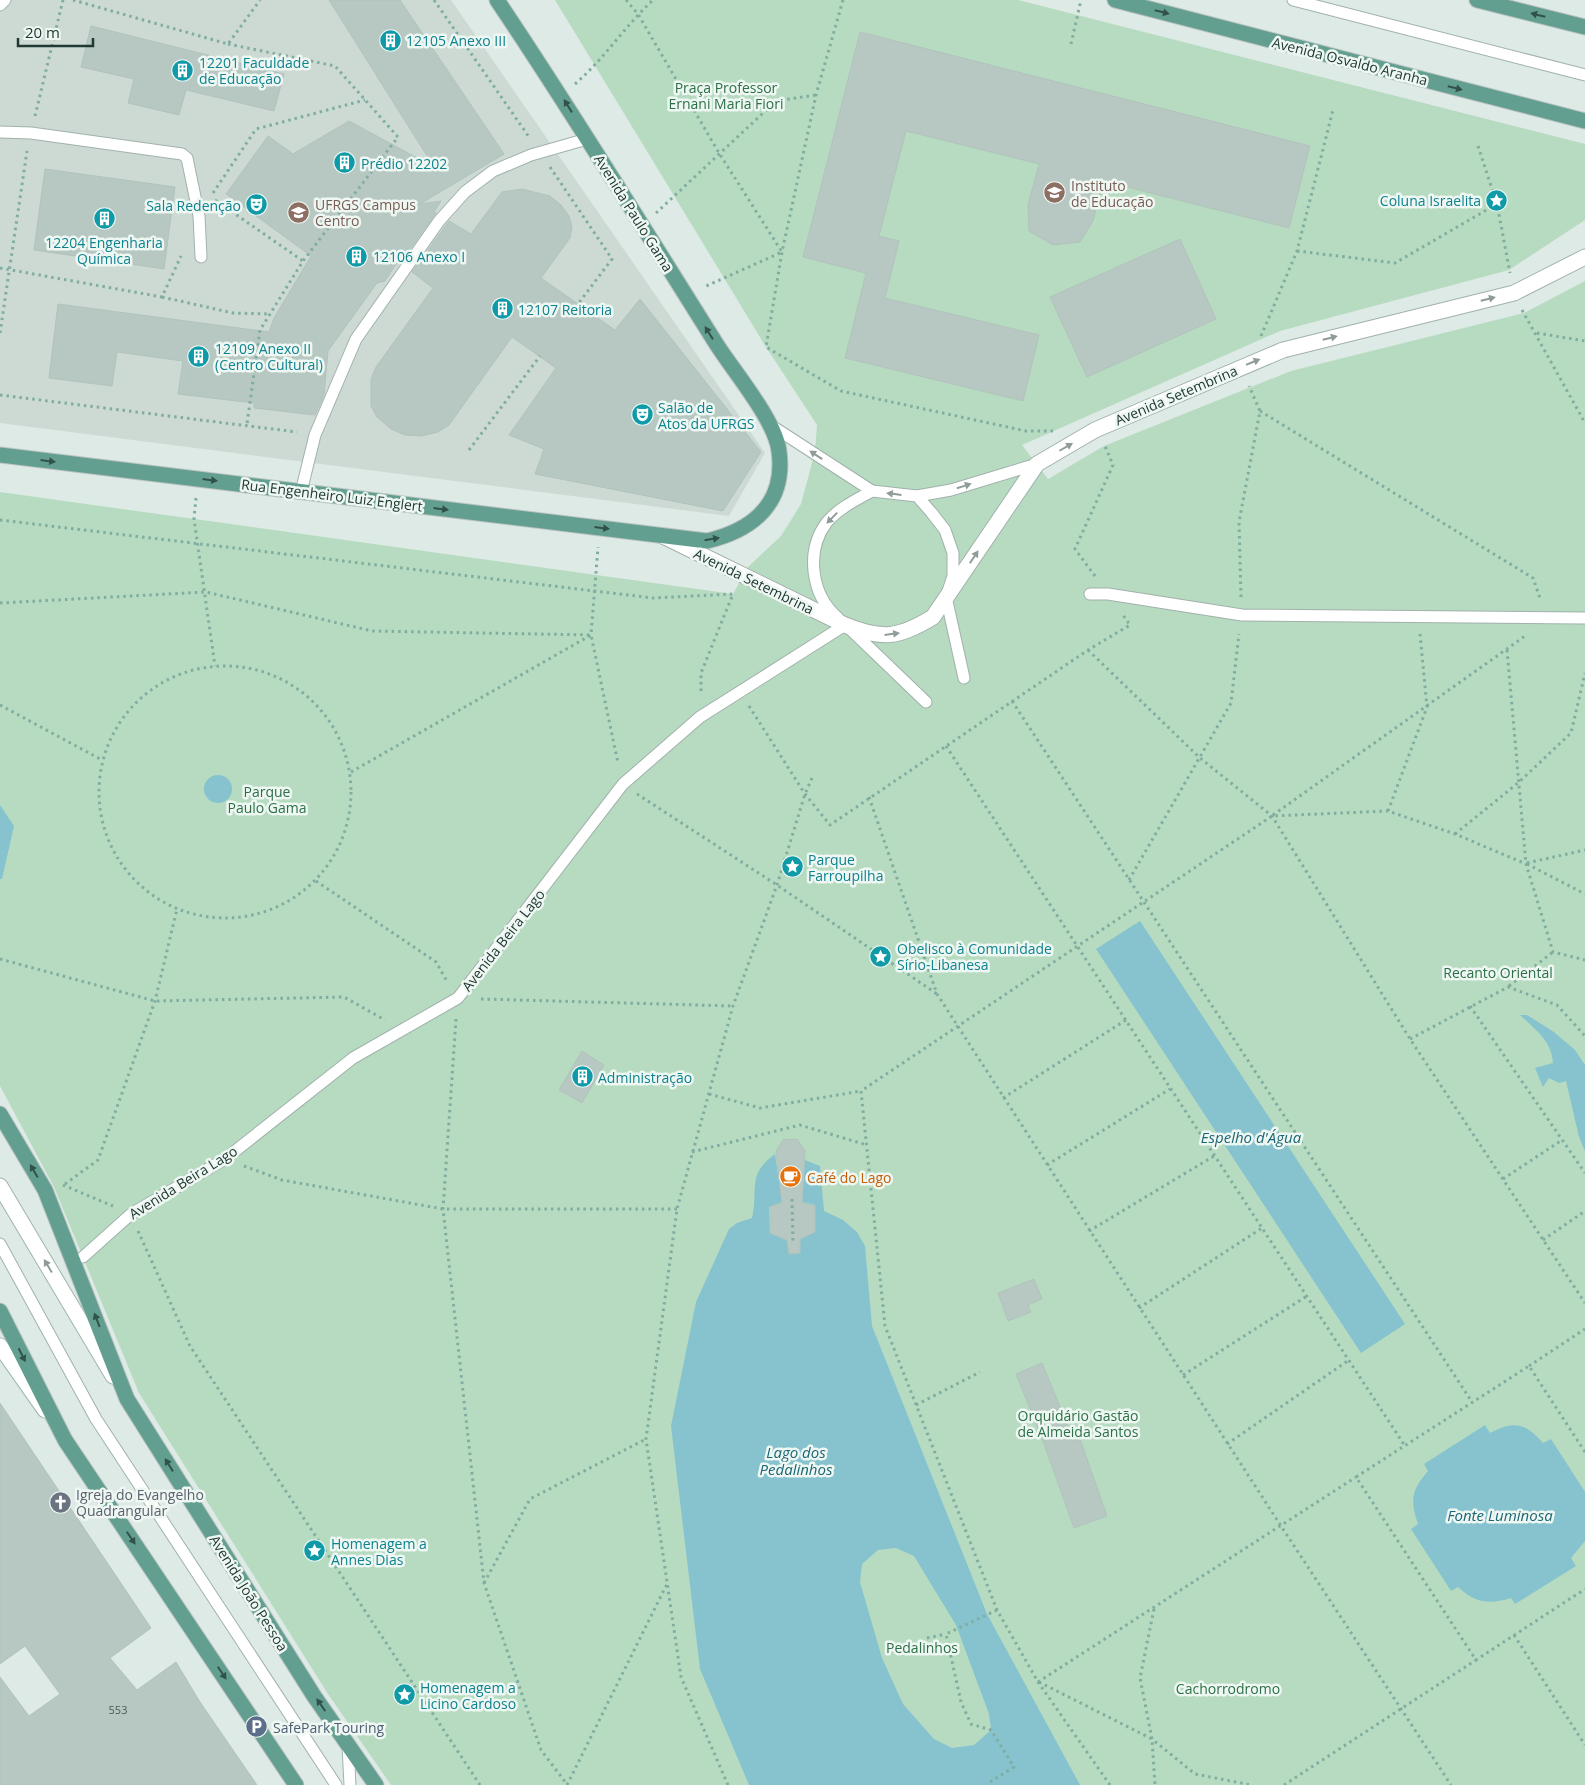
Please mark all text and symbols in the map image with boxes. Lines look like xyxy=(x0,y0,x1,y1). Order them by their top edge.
one-way arrow xyxy=(1155,8,1170,16)
one-way arrow xyxy=(1530,11,1545,19)
scale bar xyxy=(18,15,92,47)
text: 20 m xyxy=(25,22,60,42)
building icon: 12105 Anexo III xyxy=(378,28,402,52)
place label: 12105 Anexo III xyxy=(406,31,506,50)
street label: Avenida Osvaldo Aranha xyxy=(1270,32,1430,90)
place label: 12201 Faculdade de Educação xyxy=(199,53,309,88)
building icon: 12201 Faculdade de Educação xyxy=(171,58,195,82)
park label: Praça Professor Ernani Maria Fiori xyxy=(668,78,784,113)
one-way arrow xyxy=(1448,84,1463,92)
one-way arrow xyxy=(563,100,572,113)
building icon: Prédio 12202 xyxy=(333,151,357,175)
street label: Avenida Paulo Gama xyxy=(590,151,678,275)
place label: Prédio 12202 xyxy=(361,154,447,173)
place label: Instituto de Educação xyxy=(1071,176,1153,211)
school or university icon: Instituto de Educação xyxy=(1043,181,1067,205)
place icon: Coluna Israelita xyxy=(1485,188,1509,212)
place label: Coluna Israelita xyxy=(1380,191,1481,210)
theatre icon: Sala Redenção xyxy=(245,193,269,217)
place label: UFRGS Campus Centro xyxy=(315,195,416,230)
place label: Sala Redenção xyxy=(146,196,241,215)
school or university icon: UFRGS Campus Centro xyxy=(287,200,311,224)
building icon: 12204 Engenharia Química xyxy=(92,207,116,231)
place label: 12204 Engenharia Química xyxy=(45,233,163,268)
building icon: 12106 Anexo I xyxy=(345,244,369,268)
place label: 12106 Anexo I xyxy=(373,247,465,266)
one-way arrow xyxy=(1481,295,1496,303)
building icon: 12107 Reitoria xyxy=(490,297,514,321)
place label: 12107 Reitoria xyxy=(518,300,612,319)
one-way arrow xyxy=(705,327,714,340)
one-way arrow xyxy=(1323,334,1338,342)
place label: 12109 Anexo II (Centro Cultural) xyxy=(215,339,323,374)
building icon: 12109 Anexo II (Centro Cultural) xyxy=(187,344,211,368)
one-way arrow xyxy=(1245,358,1260,366)
street label: Avenida Setembrina xyxy=(1112,361,1240,429)
place label: Salão de Atos da UFRGS xyxy=(658,398,754,433)
theatre icon: Salão de Atos da UFRGS xyxy=(630,403,654,427)
one-way arrow xyxy=(1060,443,1073,452)
one-way arrow xyxy=(809,451,823,460)
one-way arrow xyxy=(41,457,57,465)
street label: Rua Engenheiro Luiz Englert xyxy=(240,474,424,516)
one-way arrow xyxy=(202,476,218,484)
one-way arrow xyxy=(957,482,972,490)
one-way arrow xyxy=(886,490,902,498)
one-way arrow xyxy=(433,505,449,513)
one-way arrow xyxy=(826,512,838,524)
one-way arrow xyxy=(594,524,610,532)
one-way arrow xyxy=(704,535,720,543)
street label: Avenida Setembrina xyxy=(691,544,817,618)
one-way arrow xyxy=(969,550,979,564)
one-way arrow xyxy=(884,630,900,638)
park label: Parque Paulo Gama xyxy=(227,782,307,817)
place label: Parque Farroupilha xyxy=(808,850,883,885)
place icon: Parque Farroupilha xyxy=(780,855,804,879)
street label: Avenida Beira Lago xyxy=(457,885,549,995)
place label: Obelisco à Comunidade Sírio-Libanesa xyxy=(897,939,1052,974)
place icon: Obelisco à Comunidade Sírio-Libanesa xyxy=(869,944,893,968)
park label: Recanto Oriental xyxy=(1443,963,1553,982)
building icon: Administração xyxy=(570,1065,594,1089)
place label: Administração xyxy=(598,1068,692,1087)
water label: Espelho d'Água xyxy=(1201,1127,1302,1147)
street label: Avenida Beira Lago xyxy=(125,1141,241,1223)
one-way arrow xyxy=(29,1164,38,1177)
cafe icon: Café do Lago xyxy=(779,1165,803,1189)
place label: Café do Lago xyxy=(807,1168,892,1187)
one-way arrow xyxy=(44,1260,53,1273)
one-way arrow xyxy=(93,1312,101,1327)
one-way arrow xyxy=(18,1348,26,1362)
park label: Orquidário Gastão de Almeida Santos xyxy=(1018,1406,1139,1441)
water label: Lago dos Pedalinhos xyxy=(760,1442,833,1479)
one-way arrow xyxy=(164,1458,173,1471)
place label: Igreja do Evangelho Quadrangular xyxy=(76,1485,204,1520)
church icon: Igreja do Evangelho Quadrangular xyxy=(48,1490,72,1514)
water label: Fonte Luminosa xyxy=(1447,1505,1553,1525)
street label: Avenida João Pessoa xyxy=(206,1531,292,1655)
one-way arrow xyxy=(126,1532,136,1545)
place label: Homenagem a Annes Dias xyxy=(331,1534,427,1569)
place icon: Homenagem a Annes Dias xyxy=(303,1539,327,1563)
park label: Pedalinhos xyxy=(886,1638,958,1657)
one-way arrow xyxy=(217,1667,226,1680)
place label: Homenagem a Licino Cardoso xyxy=(420,1678,516,1713)
park label: Cachorrodromo xyxy=(1176,1679,1280,1698)
place icon: Homenagem a Licino Cardoso xyxy=(392,1683,416,1707)
one-way arrow xyxy=(316,1699,326,1712)
house number: 553 xyxy=(109,1702,127,1717)
parking icon: SafePark Touring xyxy=(245,1715,269,1739)
place label: SafePark Touring xyxy=(273,1718,385,1737)

